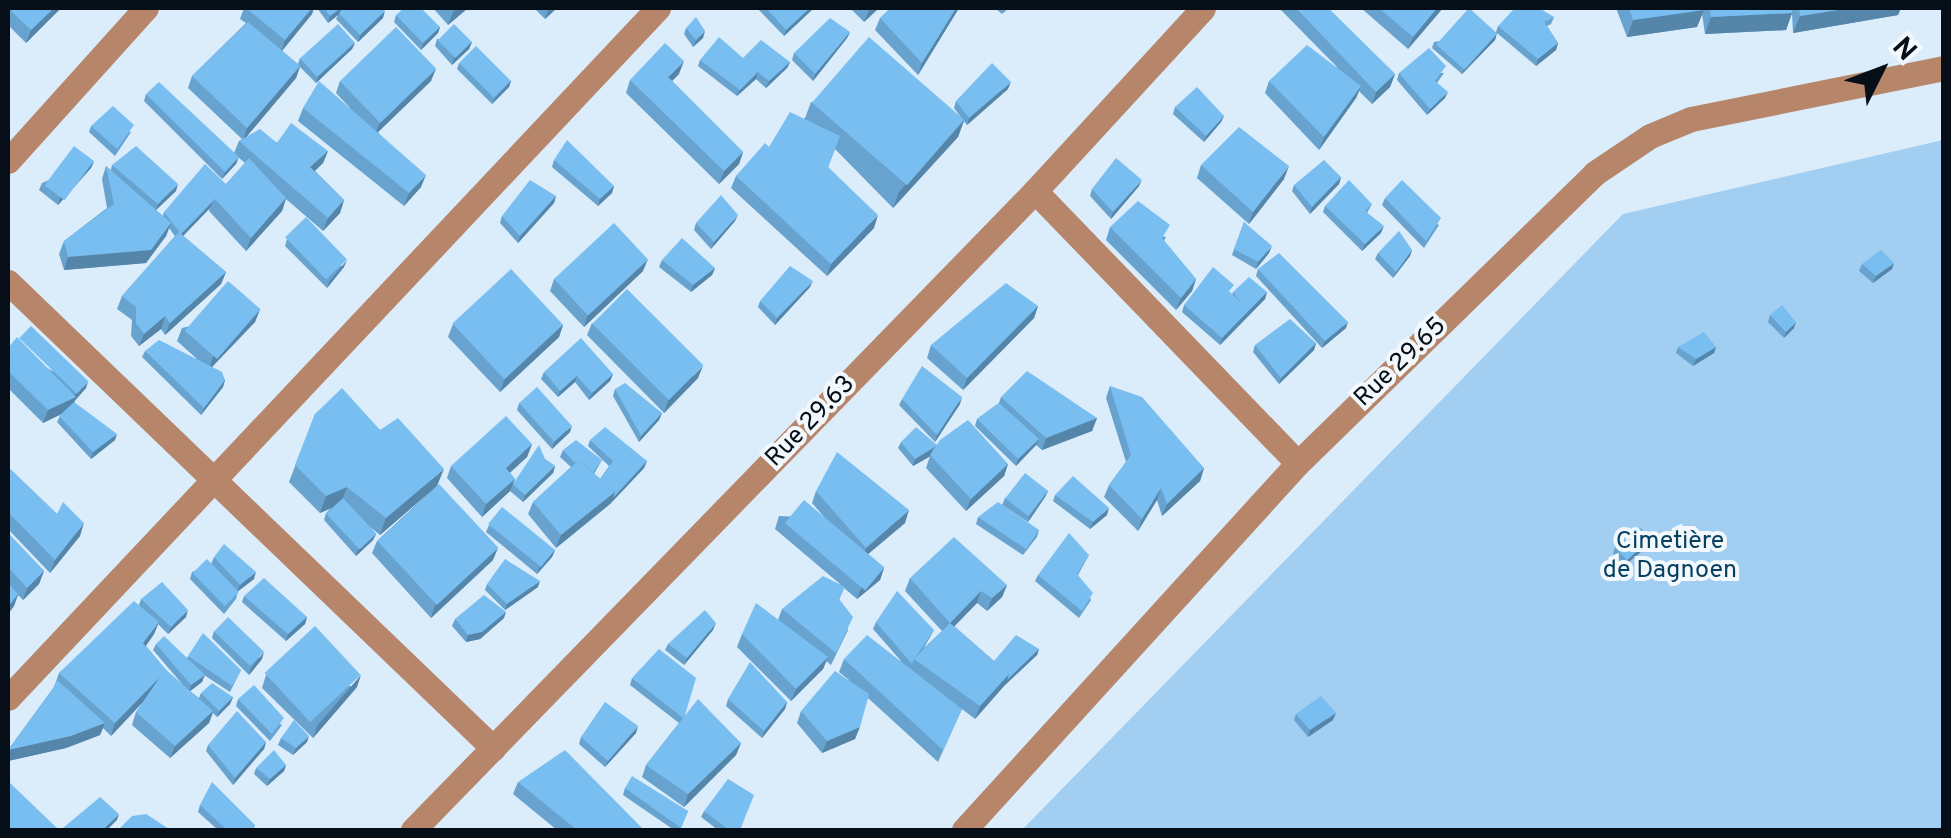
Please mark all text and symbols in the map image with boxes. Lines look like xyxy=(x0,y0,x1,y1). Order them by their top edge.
north arrow xyxy=(1831,20,1931,120)
text: N xyxy=(1883,30,1923,69)
street label: Rue 29.65 xyxy=(1349,312,1453,414)
street label: Rue 29.63 xyxy=(760,370,862,474)
park label: Cimetière de Dagnoen xyxy=(1603,528,1737,587)

